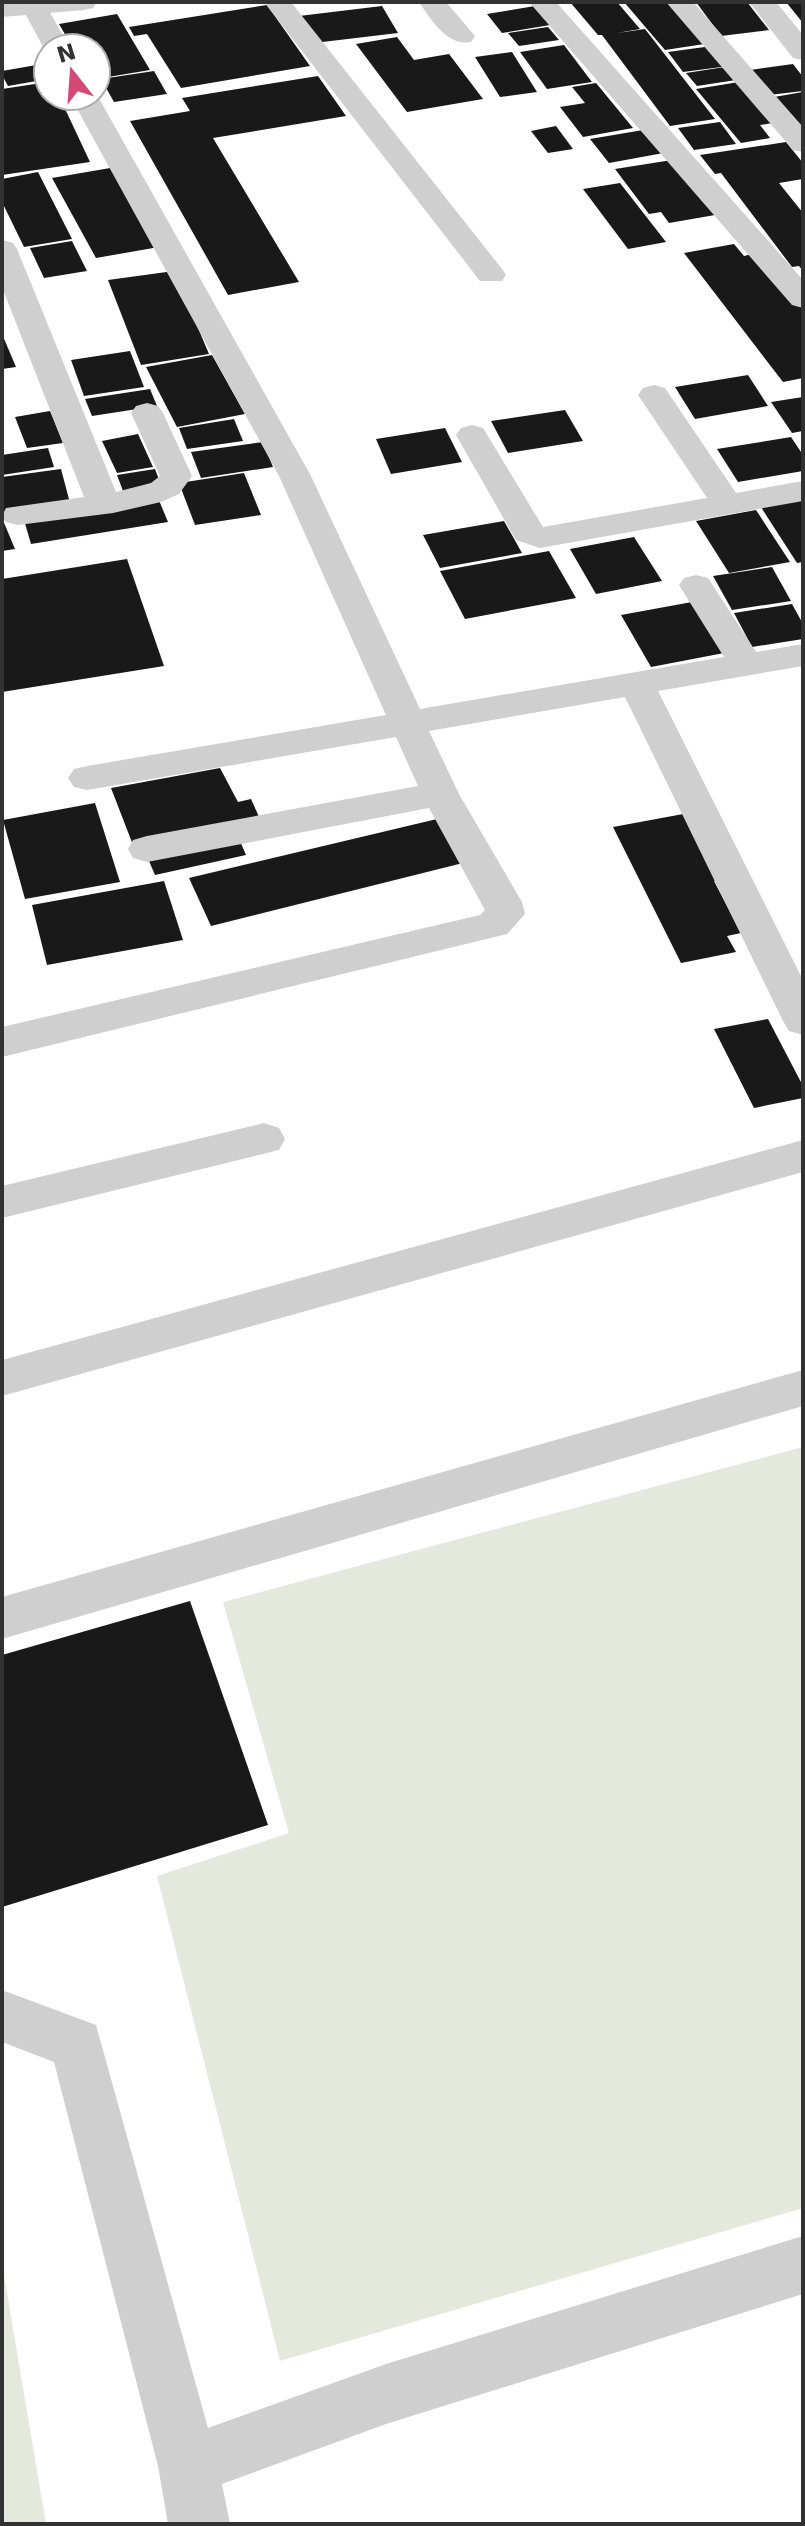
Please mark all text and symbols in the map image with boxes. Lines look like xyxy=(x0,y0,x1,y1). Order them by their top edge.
north arrow xyxy=(32,32,112,112)
text: N xyxy=(54,39,79,68)

